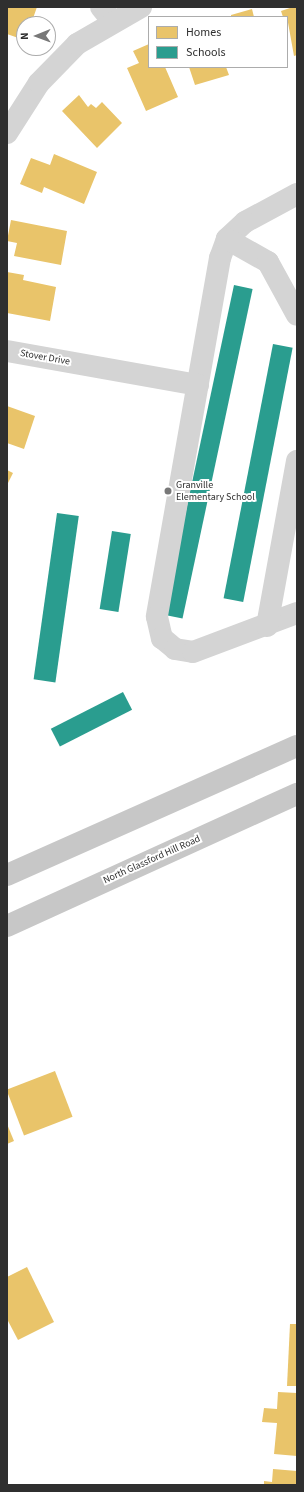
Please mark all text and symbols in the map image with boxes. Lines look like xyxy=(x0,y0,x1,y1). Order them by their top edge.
north arrow xyxy=(16,16,56,56)
legend xyxy=(148,16,288,68)
text: Homes xyxy=(186,24,221,41)
text: N xyxy=(17,32,32,40)
text: Schools xyxy=(186,44,226,61)
street label: Stover Drive xyxy=(19,348,71,368)
place label: Granville Elementary School xyxy=(176,479,255,502)
marker: Granville Elementary School xyxy=(163,486,173,496)
street label: North Glassford Hill Road xyxy=(102,833,202,887)

